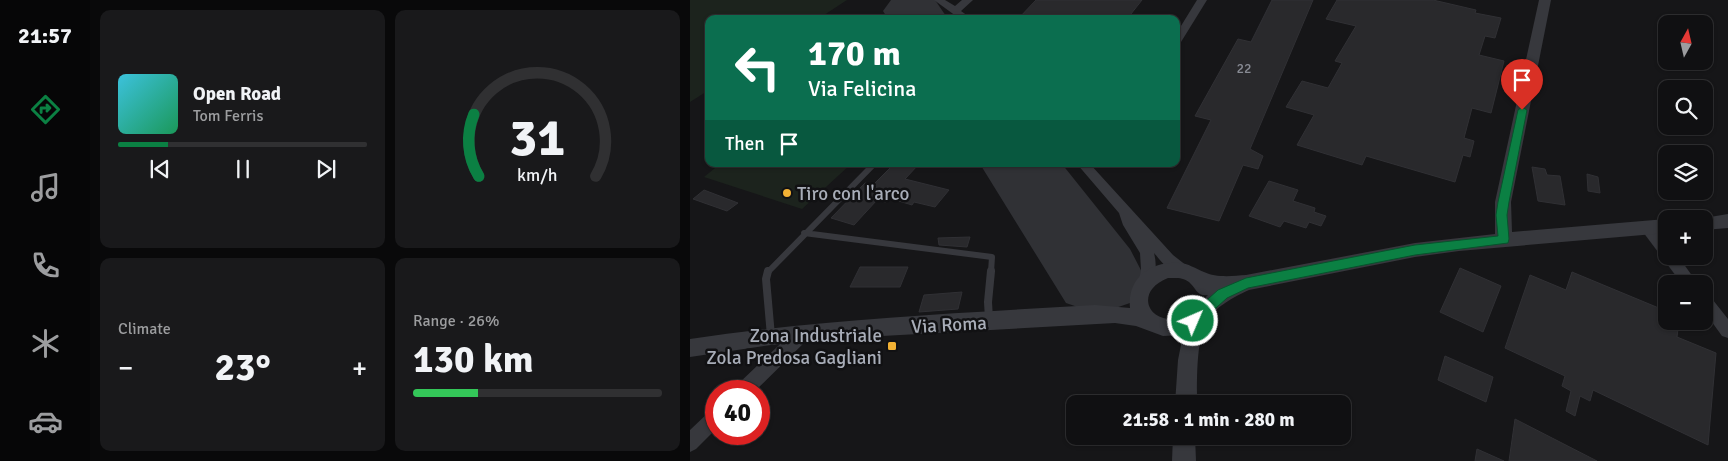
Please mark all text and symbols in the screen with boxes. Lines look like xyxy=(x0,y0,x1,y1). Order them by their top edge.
north arrow xyxy=(1658,15,1712,70)
map controls xyxy=(1658,15,1713,330)
text: 21:57 xyxy=(18,22,72,49)
text: 170 m xyxy=(808,32,901,75)
icon: left xyxy=(725,35,790,100)
pin xyxy=(1501,59,1543,110)
house number: 22 xyxy=(1236,60,1252,77)
icon: arrive xyxy=(1508,66,1536,94)
text: Via Felicina xyxy=(808,75,916,102)
button: search xyxy=(1658,80,1713,135)
text: Open Road xyxy=(193,82,281,106)
icon: directions xyxy=(28,92,63,127)
text: Tom Ferris xyxy=(193,106,263,126)
text: 31 xyxy=(509,106,566,170)
icon: arrive xyxy=(775,130,803,158)
text: Then xyxy=(725,132,765,156)
button: layers xyxy=(1658,145,1713,200)
icon: previous xyxy=(146,155,174,183)
icon: pause xyxy=(229,155,257,183)
icon: next xyxy=(312,155,340,183)
text: km/h xyxy=(517,164,558,186)
icon: music xyxy=(28,170,63,205)
place label: Tiro con l'arco xyxy=(797,182,909,206)
marker: Tiro con l'arco xyxy=(781,187,793,199)
button: + xyxy=(1658,210,1713,265)
icon: phone xyxy=(28,248,63,283)
button: − xyxy=(1658,275,1713,330)
position arrow xyxy=(1166,294,1218,346)
text: Range · 26% xyxy=(413,311,499,331)
street label: Via Roma xyxy=(911,311,987,339)
text: Climate xyxy=(118,319,171,339)
place label: Zona Industriale Zola Predosa Gagliani xyxy=(706,324,882,370)
icon: climate xyxy=(28,326,63,361)
text: 130 km xyxy=(413,336,534,383)
marker: Zona Industriale Zola Predosa Gagliani xyxy=(886,340,898,352)
text: 23° xyxy=(214,344,271,391)
text: − xyxy=(118,351,133,385)
text: + xyxy=(352,351,367,385)
speed limit sign: 40 xyxy=(705,380,770,445)
icon: car xyxy=(28,404,63,439)
text: 21:58 · 1 min · 280 m xyxy=(1122,408,1295,432)

